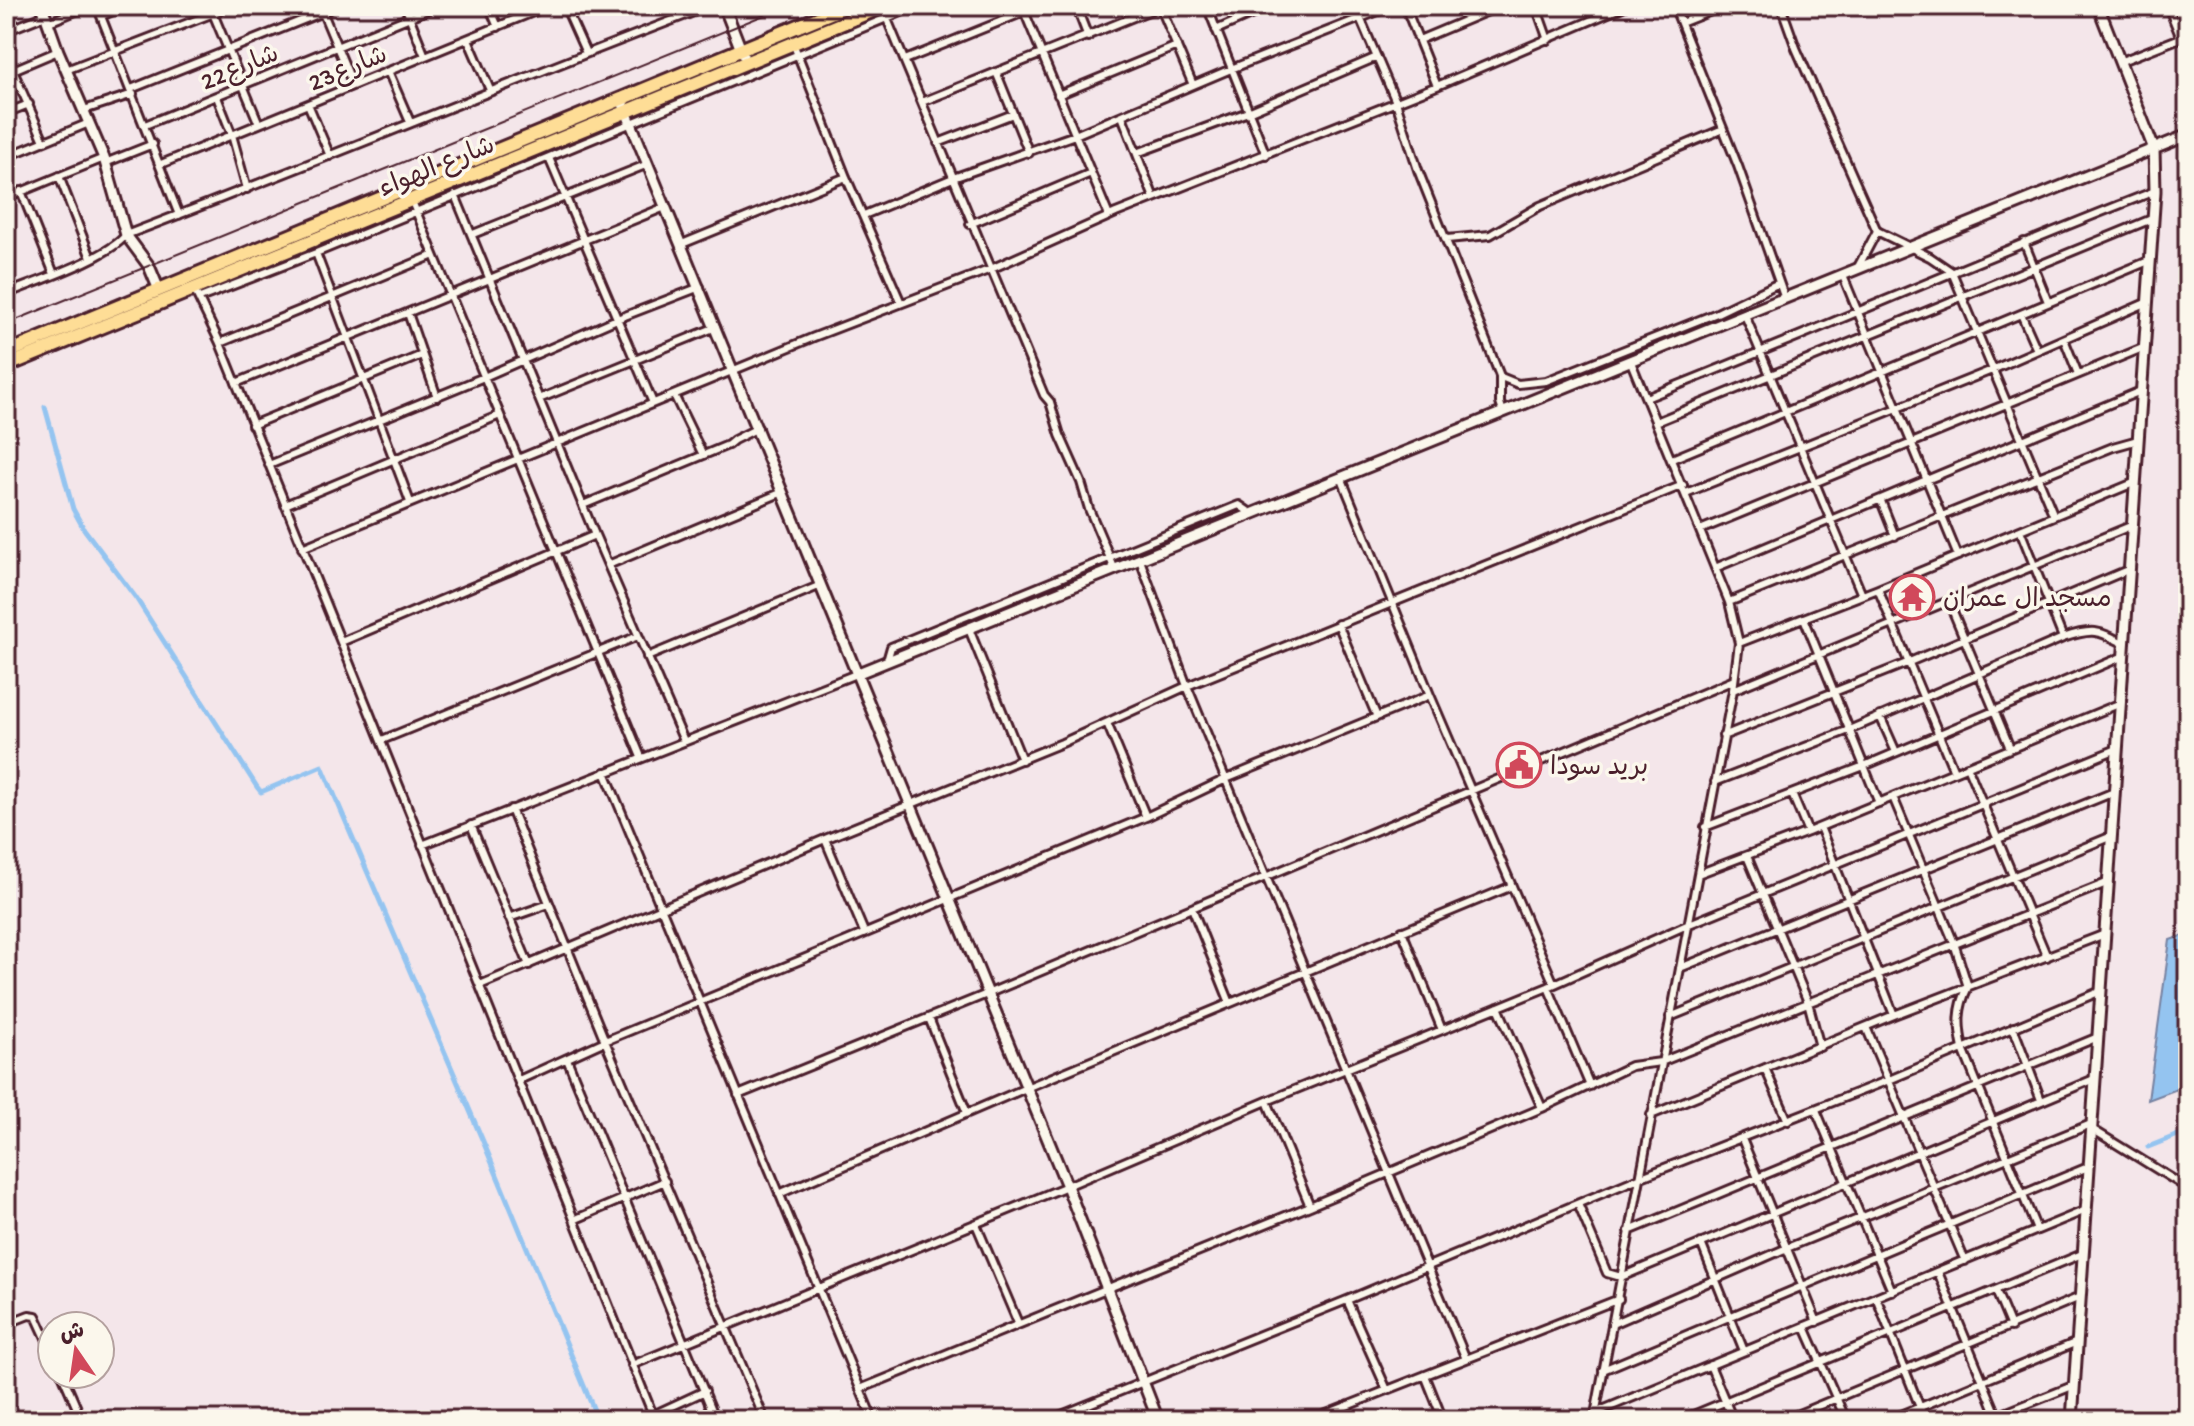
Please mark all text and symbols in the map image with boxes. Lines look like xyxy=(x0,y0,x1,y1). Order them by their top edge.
street label: شارع22 xyxy=(197,40,284,100)
street label: شارع23 xyxy=(305,41,393,101)
street label: شارع الهواء xyxy=(375,132,500,207)
temple icon: مسجد ال عمران xyxy=(1888,573,1936,621)
place label: مسجد ال عمران xyxy=(1943,586,2112,617)
public building icon: بريد سودا xyxy=(1495,741,1543,789)
place label: بريد سودا xyxy=(1550,754,1648,785)
north arrow xyxy=(36,1310,116,1390)
text: ش xyxy=(58,1319,87,1350)

